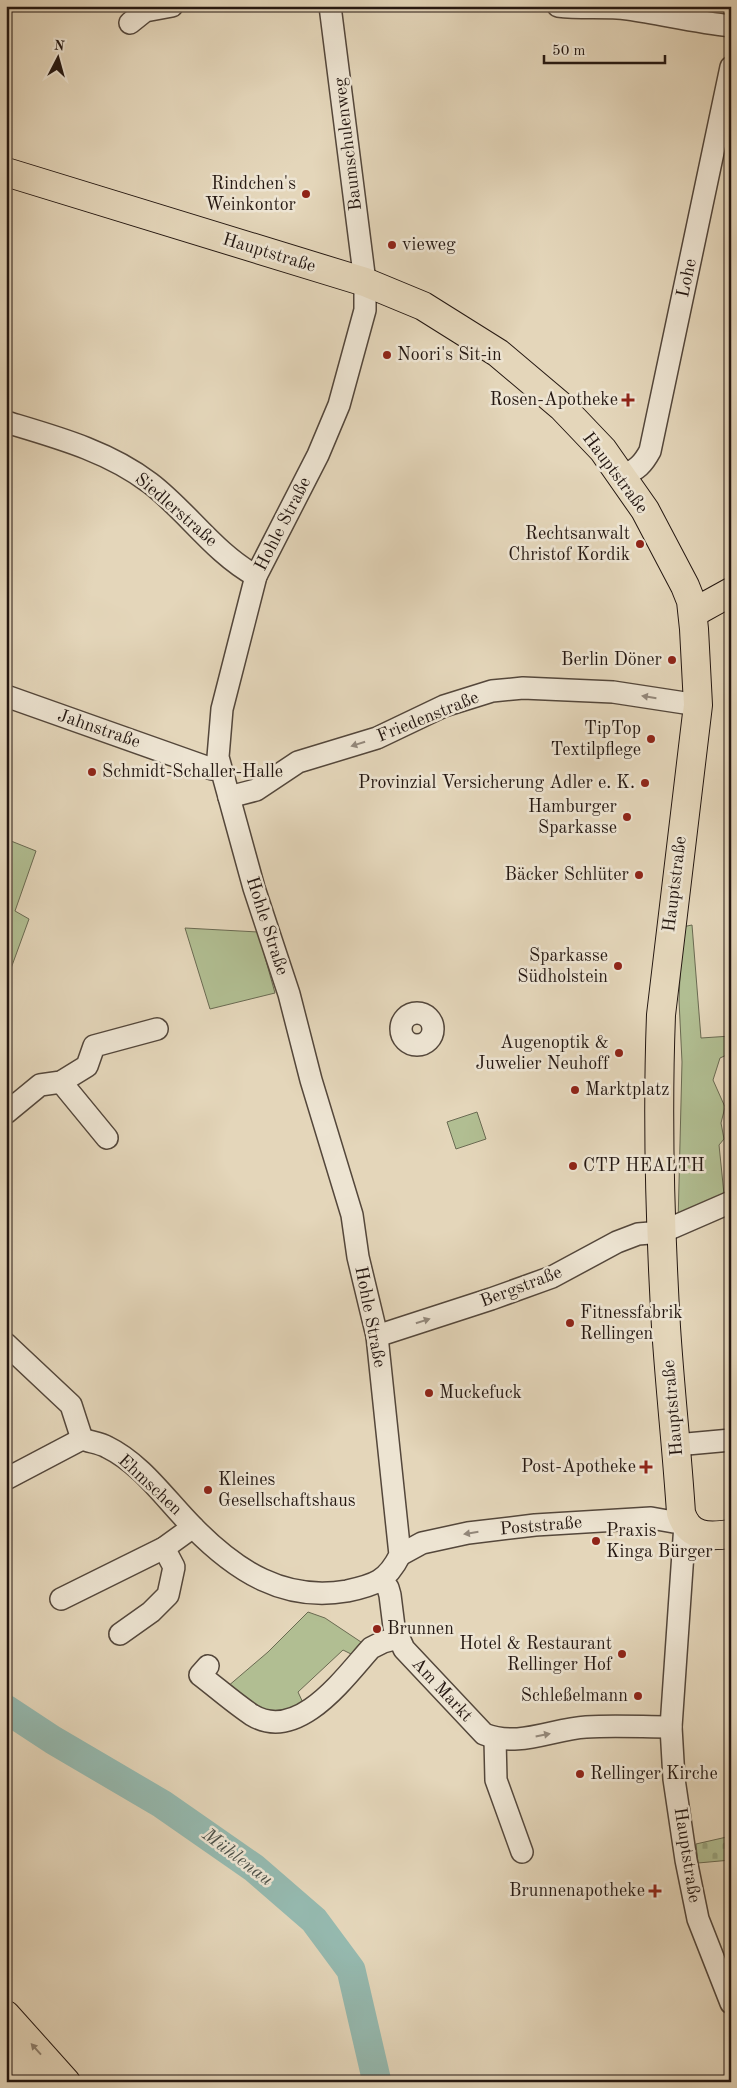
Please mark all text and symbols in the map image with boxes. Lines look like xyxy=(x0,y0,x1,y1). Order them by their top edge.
north arrow xyxy=(32,32,82,82)
scale bar xyxy=(544,32,666,64)
text: N xyxy=(53,39,66,54)
text: 50 m xyxy=(552,44,586,59)
street label: Baumschulenweg xyxy=(331,76,365,212)
place label: Rindchen's Weinkontor xyxy=(205,175,297,214)
marker: Rindchen's Weinkontor xyxy=(300,188,312,200)
street label: Hauptstraße xyxy=(220,230,318,276)
place label: vieweg xyxy=(402,236,456,254)
marker: vieweg xyxy=(386,239,398,251)
street label: Lohe xyxy=(674,257,700,299)
place label: Noori's Sit-in xyxy=(397,346,502,364)
marker: Noori's Sit-in xyxy=(381,349,393,361)
place label: Rosen-Apotheke xyxy=(490,391,618,409)
marker: Rosen-Apotheke xyxy=(622,394,634,406)
street label: Hauptstraße xyxy=(579,429,651,517)
street label: Siedlerstraße xyxy=(131,470,221,550)
street label: Hohle Straße xyxy=(252,474,314,574)
place label: Rechtsanwalt Christof Kordik xyxy=(508,525,630,564)
marker: Rechtsanwalt Christof Kordik xyxy=(634,538,646,550)
place label: Berlin Döner xyxy=(561,651,663,669)
marker: Berlin Döner xyxy=(666,654,678,666)
street label: Friedenstraße xyxy=(374,688,482,746)
one-way arrow xyxy=(641,693,657,701)
street label: Jahnstraße xyxy=(55,706,143,752)
place label: TipTop Textilpflege xyxy=(551,720,641,759)
marker: TipTop Textilpflege xyxy=(645,733,657,745)
one-way arrow xyxy=(350,740,365,748)
place label: Schmidt-Schaller-Halle xyxy=(102,763,283,781)
marker: Schmidt-Schaller-Halle xyxy=(86,766,98,778)
place label: Provinzial Versicherung Adler e. K. xyxy=(358,774,635,792)
marker: Provinzial Versicherung Adler e. K. xyxy=(639,777,651,789)
place label: Hamburger Sparkasse xyxy=(528,798,618,837)
marker: Hamburger Sparkasse xyxy=(621,811,633,823)
street label: Hauptstraße xyxy=(660,835,690,933)
place label: Bäcker Schlüter xyxy=(505,866,630,884)
marker: Bäcker Schlüter xyxy=(633,869,645,881)
street label: Hohle Straße xyxy=(243,874,291,978)
place label: Sparkasse Südholstein xyxy=(517,947,608,986)
marker: Sparkasse Südholstein xyxy=(612,960,624,972)
place label: Augenoptik & Juwelier Neuhoff xyxy=(476,1034,610,1073)
marker: Augenoptik & Juwelier Neuhoff xyxy=(613,1047,625,1059)
place label: Marktplatz xyxy=(585,1081,669,1099)
marker: Marktplatz xyxy=(569,1084,581,1096)
place label: CTP HEALTH xyxy=(583,1157,705,1175)
marker: CTP HEALTH xyxy=(567,1160,579,1172)
street label: Bergstraße xyxy=(478,1263,564,1311)
street label: Hohle Straße xyxy=(351,1265,389,1369)
place label: Fitnessfabrik Rellingen xyxy=(580,1304,683,1343)
one-way arrow xyxy=(416,1317,431,1325)
marker: Fitnessfabrik Rellingen xyxy=(564,1317,576,1329)
street label: Hauptstraße xyxy=(660,1359,686,1457)
place label: Muckefuck xyxy=(439,1384,522,1402)
marker: Muckefuck xyxy=(423,1387,435,1399)
street label: Ehmschen xyxy=(115,1451,186,1519)
place label: Post-Apotheke xyxy=(521,1458,636,1476)
marker: Post-Apotheke xyxy=(640,1461,652,1473)
place label: Kleines Gesellschaftshaus xyxy=(218,1471,356,1510)
marker: Kleines Gesellschaftshaus xyxy=(202,1484,214,1496)
street label: Poststraße xyxy=(499,1513,583,1539)
place label: Praxis Kinga Bürger xyxy=(606,1522,713,1561)
one-way arrow xyxy=(462,1529,478,1537)
marker: Praxis Kinga Bürger xyxy=(590,1535,602,1547)
place label: Brunnen xyxy=(387,1620,454,1638)
marker: Brunnen xyxy=(371,1623,383,1635)
place label: Hotel & Restaurant Rellinger Hof xyxy=(459,1635,613,1674)
marker: Hotel & Restaurant Rellinger Hof xyxy=(616,1648,628,1660)
street label: Am Markt xyxy=(408,1655,476,1725)
place label: Schleßelmann xyxy=(521,1687,628,1705)
marker: Schleßelmann xyxy=(632,1690,644,1702)
one-way arrow xyxy=(536,1730,552,1738)
place label: Rellinger Kirche xyxy=(590,1765,718,1783)
marker: Rellinger Kirche xyxy=(574,1768,586,1780)
street label: Hauptstraße xyxy=(671,1806,703,1904)
water label: Mühlenau xyxy=(197,1825,276,1891)
place label: Brunnenapotheke xyxy=(509,1882,645,1900)
marker: Brunnenapotheke xyxy=(649,1885,661,1897)
one-way arrow xyxy=(30,2043,42,2055)

